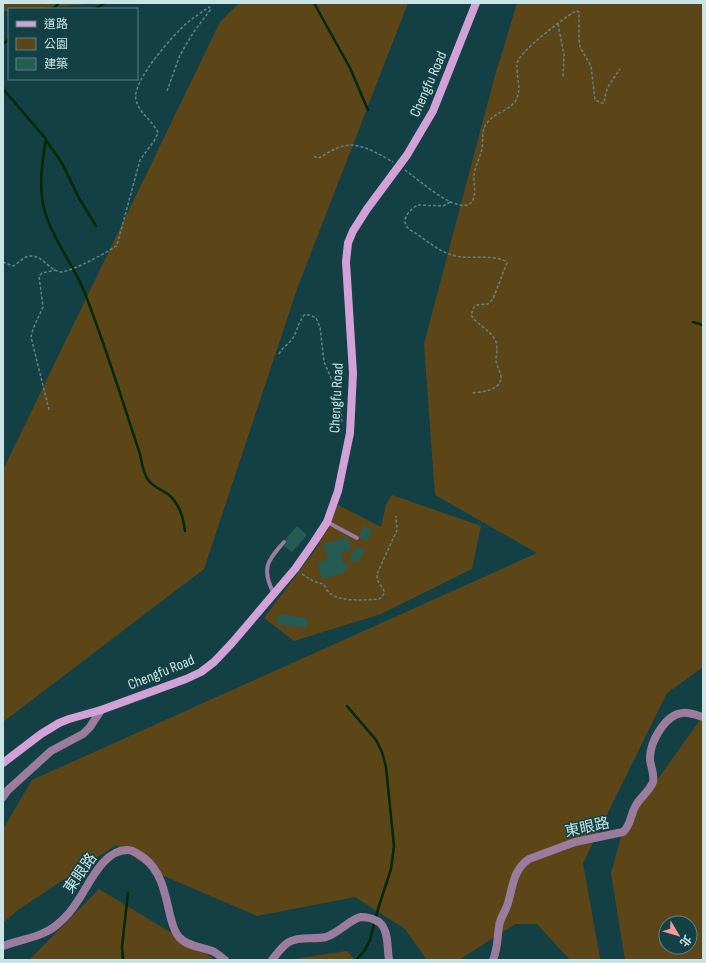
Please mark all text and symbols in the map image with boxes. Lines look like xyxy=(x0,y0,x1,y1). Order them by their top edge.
legend xyxy=(8,8,138,80)
text: 道路 xyxy=(44,17,68,32)
text: 公園 xyxy=(44,37,68,52)
street label: Chengfu Road xyxy=(406,48,451,120)
text: 建築 xyxy=(44,57,68,72)
street label: Chengfu Road xyxy=(325,363,348,434)
street label: Chengfu Road xyxy=(125,651,197,694)
street label: 東眼路 xyxy=(563,814,611,841)
street label: 東眼路 xyxy=(60,849,101,897)
north arrow xyxy=(658,915,698,955)
text: 北 xyxy=(677,933,694,949)

